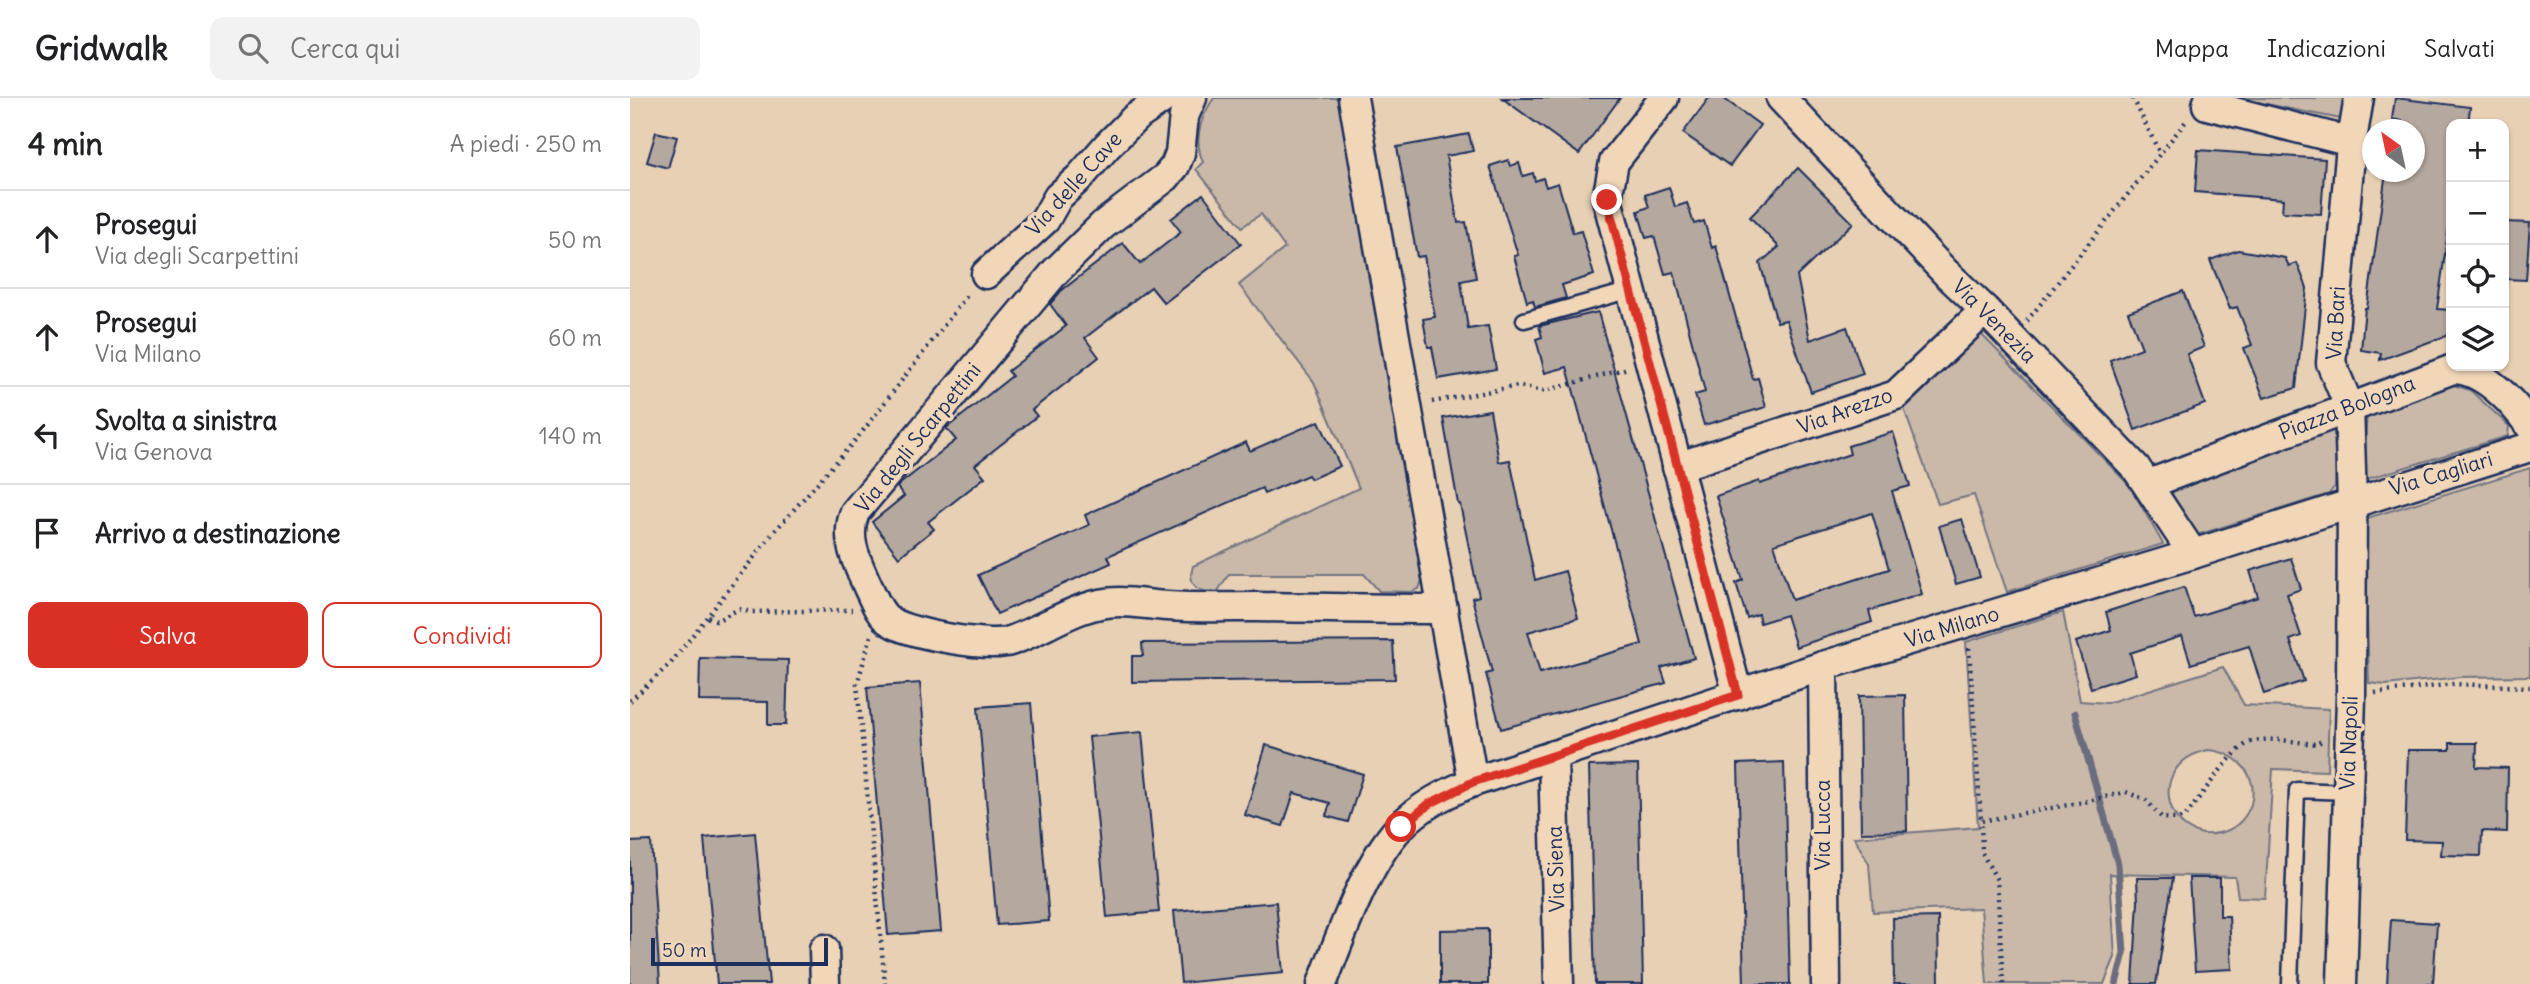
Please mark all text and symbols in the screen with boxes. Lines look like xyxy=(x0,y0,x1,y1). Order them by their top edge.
search box xyxy=(210,17,700,80)
text: Gridwalk xyxy=(35,27,168,69)
icon: search xyxy=(234,29,272,67)
text: Cerca qui xyxy=(290,32,400,65)
text: Mappa xyxy=(2155,33,2229,63)
text: Indicazioni xyxy=(2267,33,2386,63)
text: Salvati xyxy=(2424,33,2495,63)
north arrow xyxy=(2362,119,2425,182)
map controls xyxy=(2446,119,2509,371)
button: + xyxy=(2446,119,2509,182)
text: 4 min xyxy=(28,125,103,163)
street label: Via delle Cave xyxy=(1020,126,1128,241)
text: A piedi · 250 m xyxy=(450,129,602,158)
button: − xyxy=(2446,182,2509,245)
route end xyxy=(1591,184,1622,215)
text: Prosegui xyxy=(95,208,197,241)
icon: ahead xyxy=(28,220,66,258)
text: 50 m xyxy=(548,225,602,254)
text: Via degli Scarpettini xyxy=(95,241,299,270)
button: locate xyxy=(2446,245,2509,308)
street label: Via Venezia xyxy=(1946,273,2042,369)
street label: Via Bari xyxy=(2320,285,2351,361)
text: Prosegui xyxy=(95,306,197,339)
button: layers xyxy=(2446,308,2509,371)
icon: ahead xyxy=(28,318,66,356)
text: 60 m xyxy=(548,323,602,352)
text: Via Milano xyxy=(95,339,201,368)
street label: Via degli Scarpettini xyxy=(849,357,987,519)
street label: Piazza Bologna xyxy=(2275,369,2419,446)
street label: Via Arezzo xyxy=(1794,381,1896,440)
text: Svolta a sinistra xyxy=(95,404,277,437)
icon: left xyxy=(28,416,66,454)
text: 140 m xyxy=(539,421,602,450)
text: Via Genova xyxy=(95,437,213,466)
street label: Via Cagliari xyxy=(2386,445,2496,502)
icon: arrive xyxy=(28,514,66,552)
text: Arrivo a destinazione xyxy=(95,517,341,550)
street label: Via Milano xyxy=(1901,599,2002,654)
button: Salva xyxy=(28,602,308,668)
button: Condividi xyxy=(322,602,602,668)
street label: Via Napoli xyxy=(2333,695,2364,791)
street label: Via Lucca xyxy=(1809,779,1836,871)
route start xyxy=(1385,811,1416,842)
street label: Via Siena xyxy=(1540,825,1571,913)
scale bar xyxy=(651,935,828,967)
text: 50 m xyxy=(662,938,707,962)

